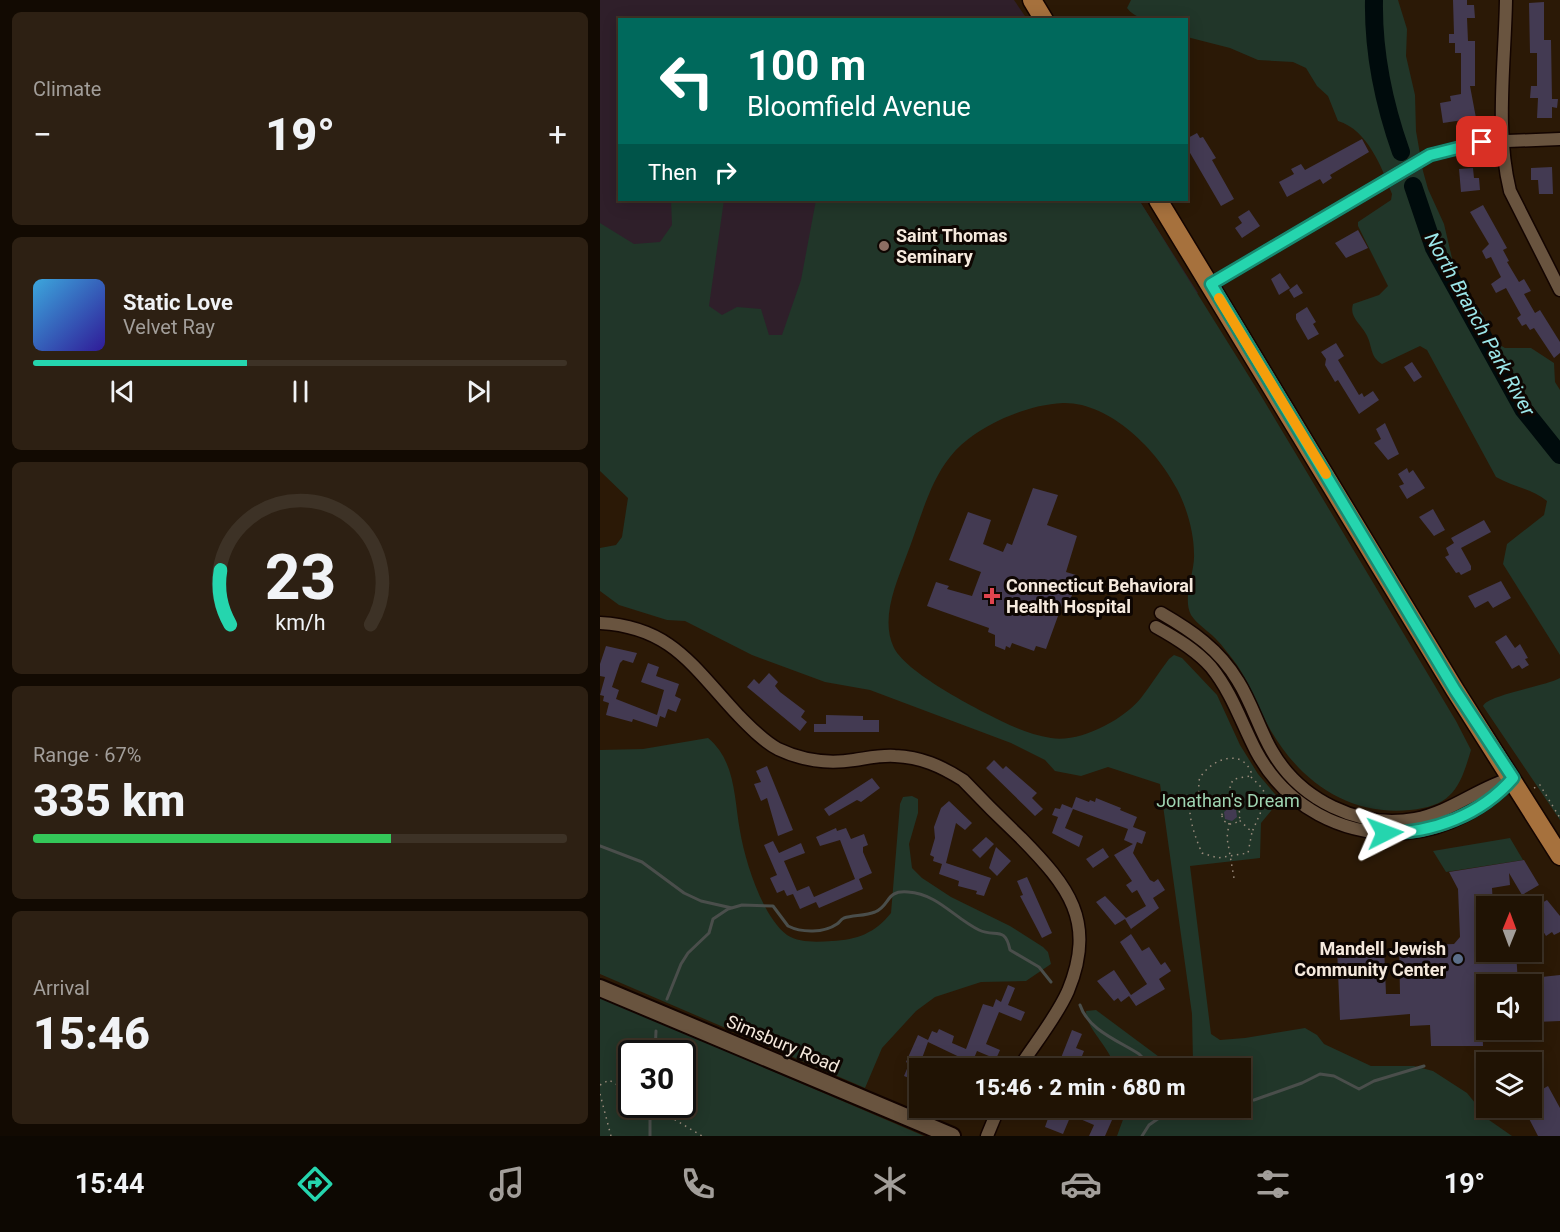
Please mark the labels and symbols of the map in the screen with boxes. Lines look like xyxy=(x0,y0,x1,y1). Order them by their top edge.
pin xyxy=(1456,116,1507,167)
place label: Saint Thomas Seminary xyxy=(896,225,1008,267)
water label: North Branch Park River xyxy=(1420,228,1541,421)
marker: Saint Thomas Seminary xyxy=(877,239,891,253)
place label: Connecticut Behavioral Health Hospital xyxy=(1006,575,1194,617)
marker: Connecticut Behavioral Health Hospital xyxy=(983,587,1001,605)
park label: Jonathan's Dream xyxy=(1156,790,1300,811)
position arrow xyxy=(1353,801,1417,865)
north arrow xyxy=(1476,896,1542,962)
place label: Mandell Jewish Community Center xyxy=(1294,938,1446,980)
marker: Mandell Jewish Community Center xyxy=(1451,952,1465,966)
street label: Simsbury Road xyxy=(724,1010,843,1077)
speed limit sign: 30 xyxy=(618,1040,696,1118)

